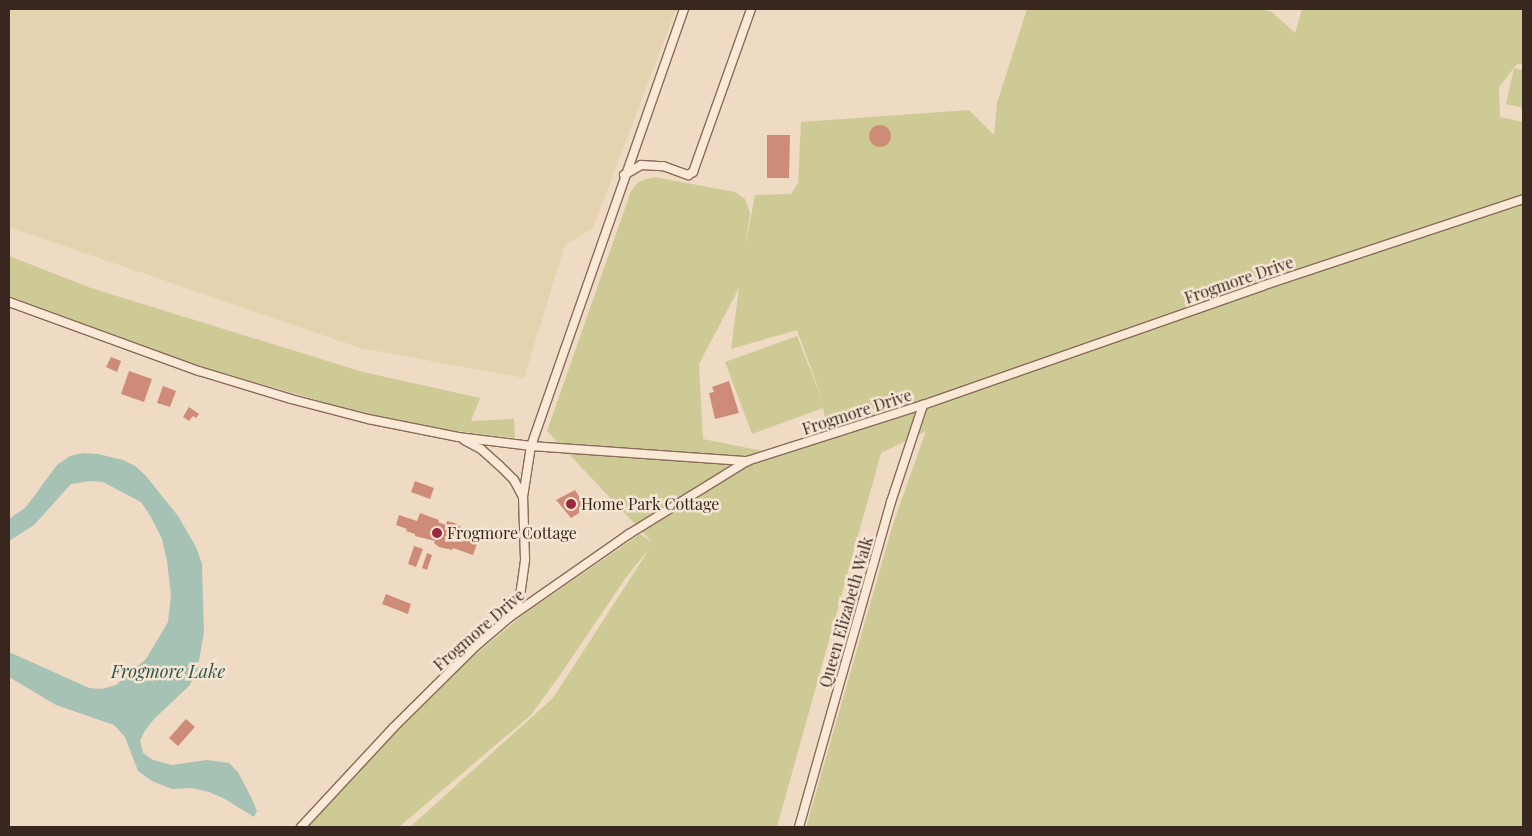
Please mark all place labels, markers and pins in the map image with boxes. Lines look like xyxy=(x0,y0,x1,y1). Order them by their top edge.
place label: Home Park Cottage xyxy=(581,494,719,514)
marker: Home Park Cottage xyxy=(565,498,577,510)
place label: Frogmore Cottage xyxy=(447,523,577,543)
marker: Frogmore Cottage xyxy=(431,527,443,539)

